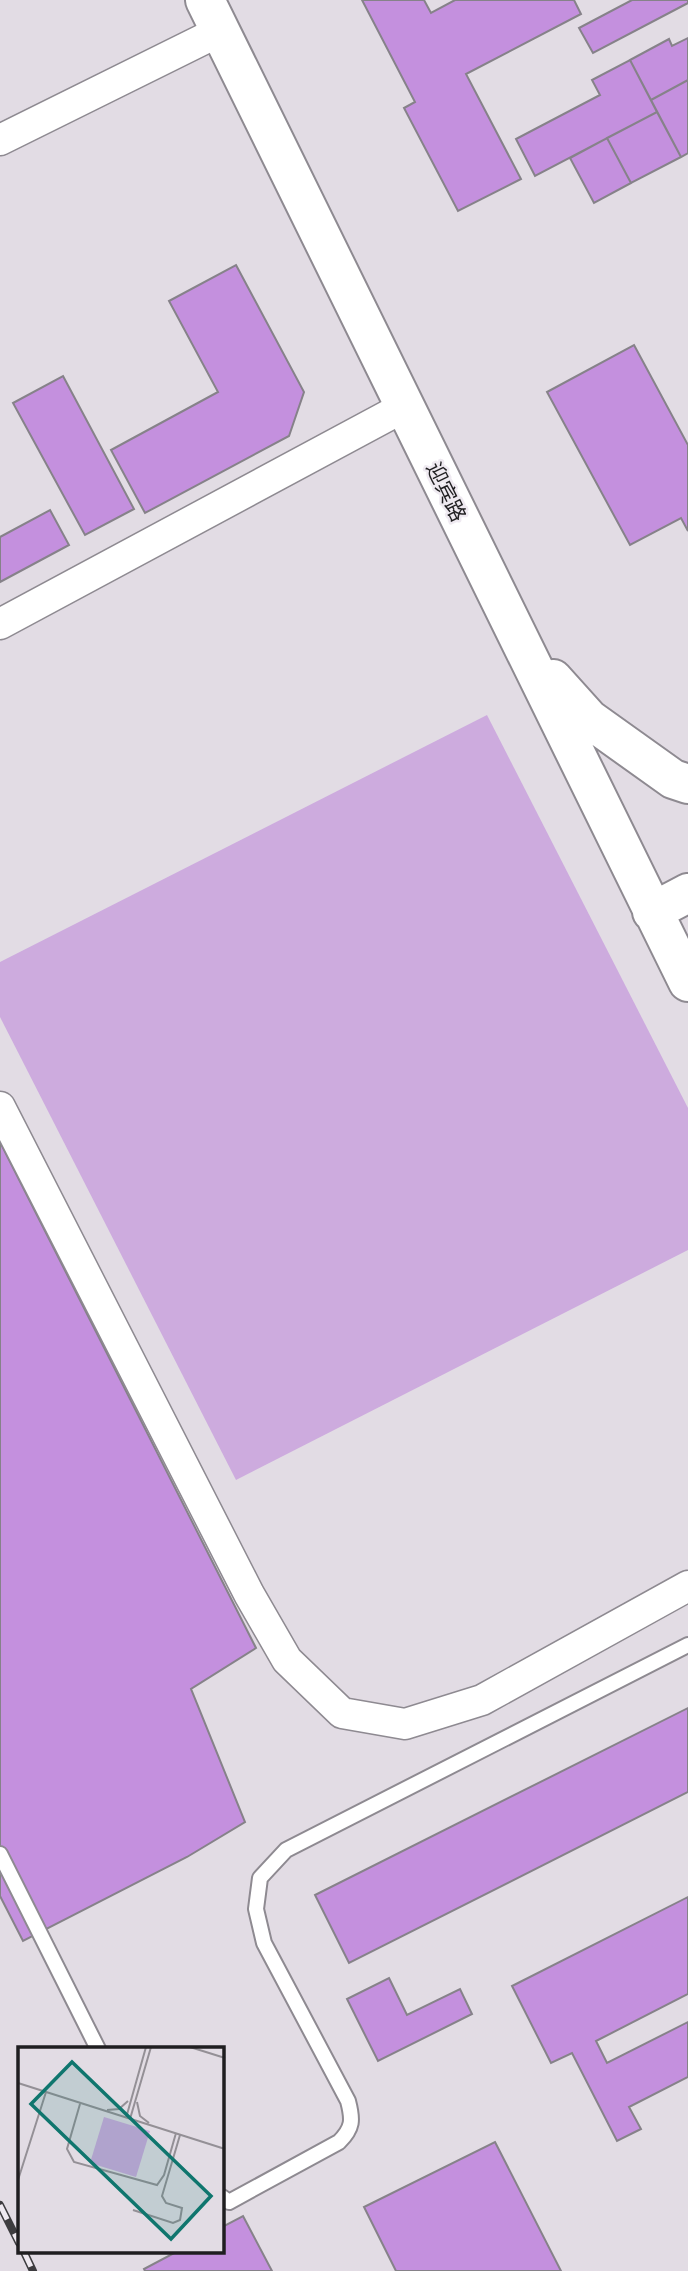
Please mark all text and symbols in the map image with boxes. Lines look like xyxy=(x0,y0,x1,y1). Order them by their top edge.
street label: 迎宾路 xyxy=(421,458,472,526)
inset map xyxy=(18,2047,224,2254)

